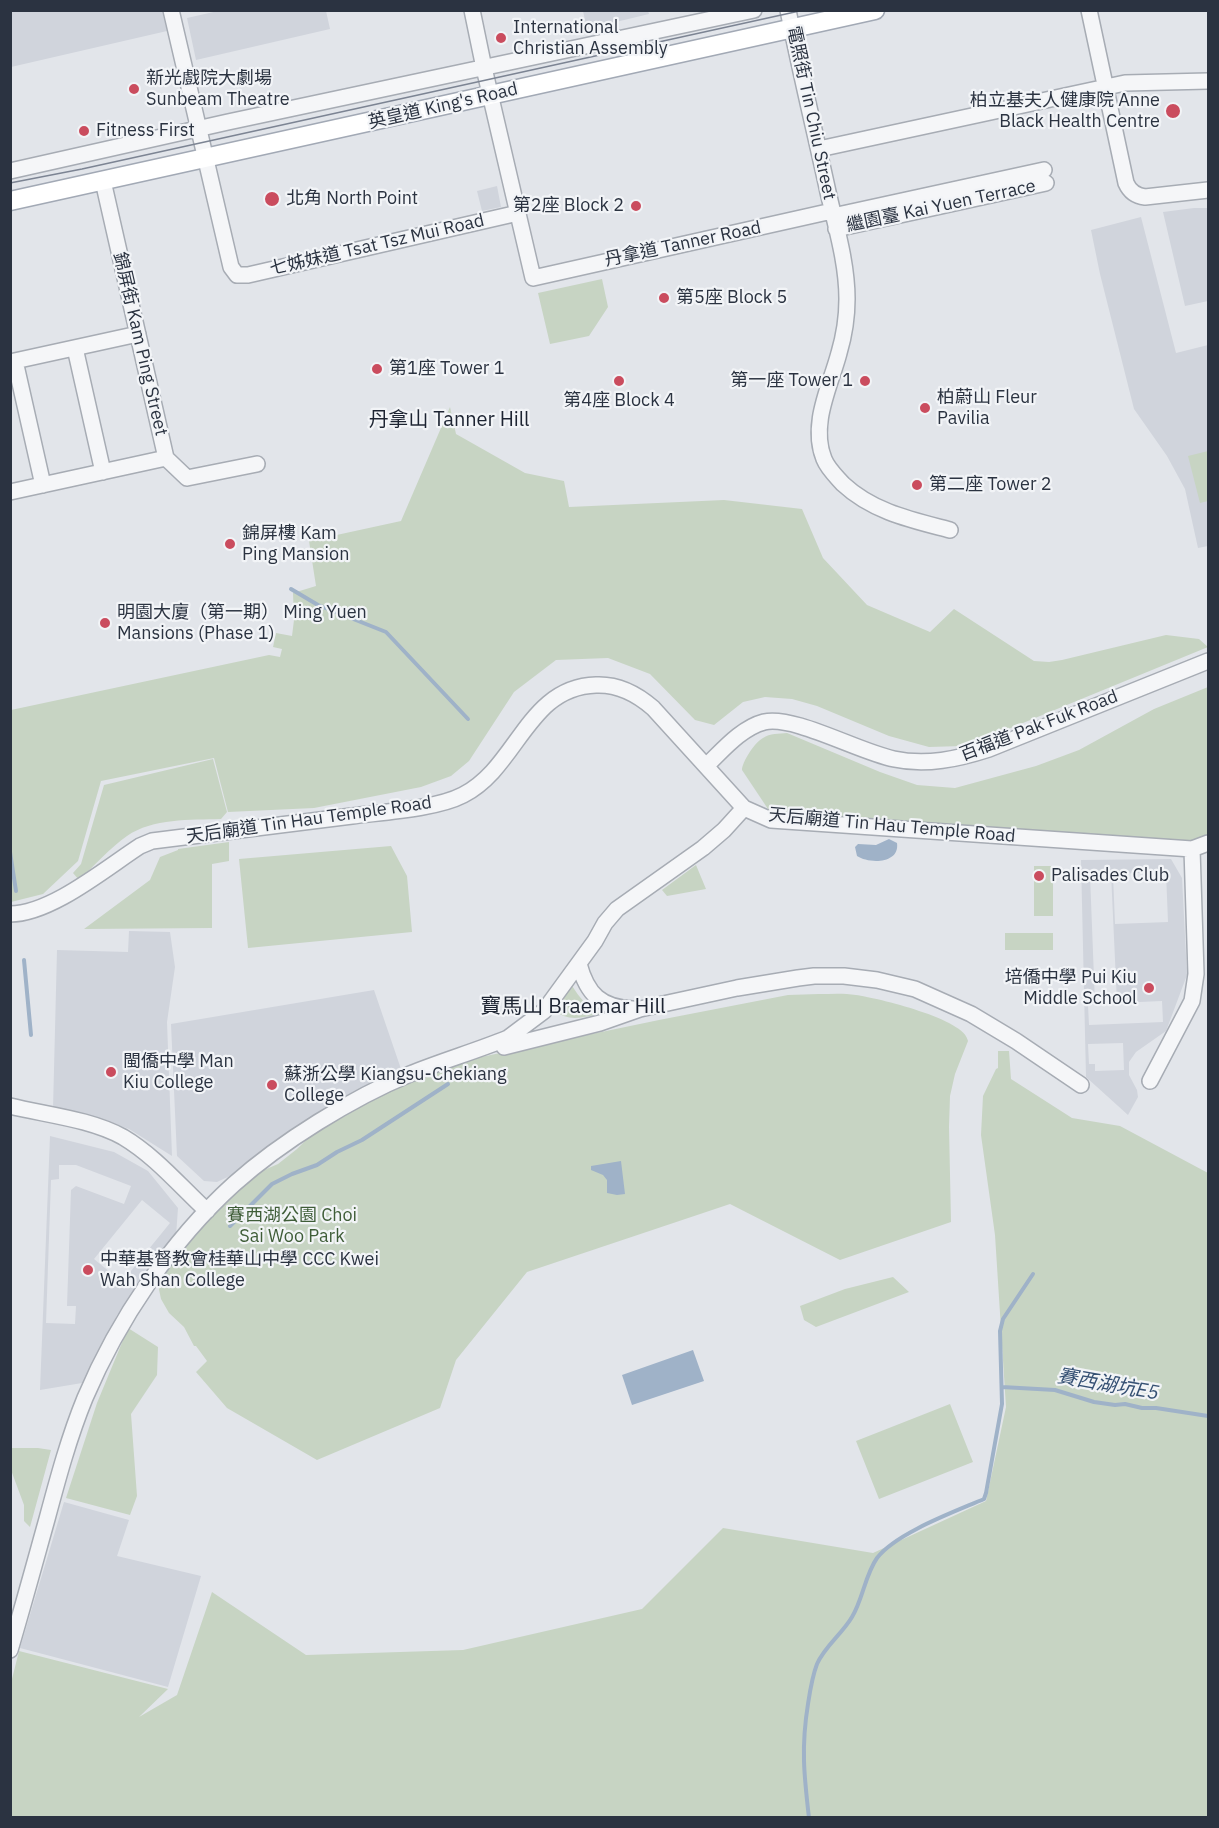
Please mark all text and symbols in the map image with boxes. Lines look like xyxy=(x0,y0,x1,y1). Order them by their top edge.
place label: International Christian Assembly xyxy=(513,17,668,60)
street label: 電照街 Tin Chiu Street xyxy=(782,24,840,202)
marker: International Christian Assembly xyxy=(494,31,508,45)
place label: 新光戲院大劇場 Sunbeam Theatre xyxy=(146,68,290,110)
street label: 英皇道 King's Road xyxy=(366,78,520,134)
marker: 新光戲院大劇場 Sunbeam Theatre xyxy=(127,82,141,96)
place label: 柏立基夫人健康院 Anne Black Health Centre xyxy=(970,90,1160,132)
marker: 柏立基夫人健康院 Anne Black Health Centre xyxy=(1164,102,1182,120)
place label: Fitness First xyxy=(96,120,195,142)
marker: Fitness First xyxy=(77,124,91,138)
street label: 繼園臺 Kai Yuen Terrace xyxy=(844,175,1038,237)
place label: 北角 North Point xyxy=(286,188,418,210)
marker: 北角 North Point xyxy=(263,190,281,208)
place label: 第2座 Block 2 xyxy=(513,195,624,217)
marker: 第2座 Block 2 xyxy=(629,199,643,213)
street label: 七姊妹道 Tsat Tsz Mui Road xyxy=(268,210,486,280)
street label: 丹拿道 Tanner Road xyxy=(603,217,763,271)
street label: 錦屏街 Kam Ping Street xyxy=(108,250,172,438)
place label: 第5座 Block 5 xyxy=(676,287,787,309)
marker: 第5座 Block 5 xyxy=(657,291,671,305)
place label: 第1座 Tower 1 xyxy=(389,358,504,380)
marker: 第1座 Tower 1 xyxy=(370,362,384,376)
place label: 第一座 Tower 1 xyxy=(730,370,853,392)
marker: 第4座 Block 4 xyxy=(612,374,626,388)
marker: 第一座 Tower 1 xyxy=(858,374,872,388)
place label: 柏蔚山 Fleur Pavilia xyxy=(937,387,1037,430)
place label: 第4座 Block 4 xyxy=(563,390,675,412)
marker: 柏蔚山 Fleur Pavilia xyxy=(918,401,932,415)
district label: 丹拿山 Tanner Hill xyxy=(368,408,530,432)
place label: 第二座 Tower 2 xyxy=(929,474,1052,496)
marker: 第二座 Tower 2 xyxy=(910,478,924,492)
place label: 錦屏樓 Kam Ping Mansion xyxy=(242,523,349,566)
marker: 錦屏樓 Kam Ping Mansion xyxy=(223,537,237,551)
place label: 明園大廈（第一期） Ming Yuen Mansions (Phase 1) xyxy=(117,602,367,644)
marker: 明園大廈（第一期） Ming Yuen Mansions (Phase 1) xyxy=(98,616,112,630)
street label: 百福道 Pak Fuk Road xyxy=(957,686,1121,766)
street label: 天后廟道 Tin Hau Temple Road xyxy=(185,792,433,848)
street label: 天后廟道 Tin Hau Temple Road xyxy=(768,804,1016,848)
place label: Palisades Club xyxy=(1051,865,1169,887)
marker: Palisades Club xyxy=(1032,869,1046,883)
place label: 培僑中學 Pui Kiu Middle School xyxy=(1005,967,1137,1010)
marker: 培僑中學 Pui Kiu Middle School xyxy=(1142,981,1156,995)
district label: 寶馬山 Braemar Hill xyxy=(480,994,666,1020)
place label: 閩僑中學 Man Kiu College xyxy=(123,1051,234,1094)
place label: 蘇浙公學 Kiangsu-Chekiang College xyxy=(284,1064,507,1106)
marker: 閩僑中學 Man Kiu College xyxy=(104,1065,118,1079)
marker: 蘇浙公學 Kiangsu-Chekiang College xyxy=(265,1078,279,1092)
park label: 賽西湖公園 Choi Sai Woo Park xyxy=(227,1205,357,1248)
place label: 中華基督教會桂華山中學 CCC Kwei Wah Shan College xyxy=(100,1249,379,1292)
marker: 中華基督教會桂華山中學 CCC Kwei Wah Shan College xyxy=(81,1263,95,1277)
water label: 賽西湖坑E5 xyxy=(1055,1364,1161,1406)

